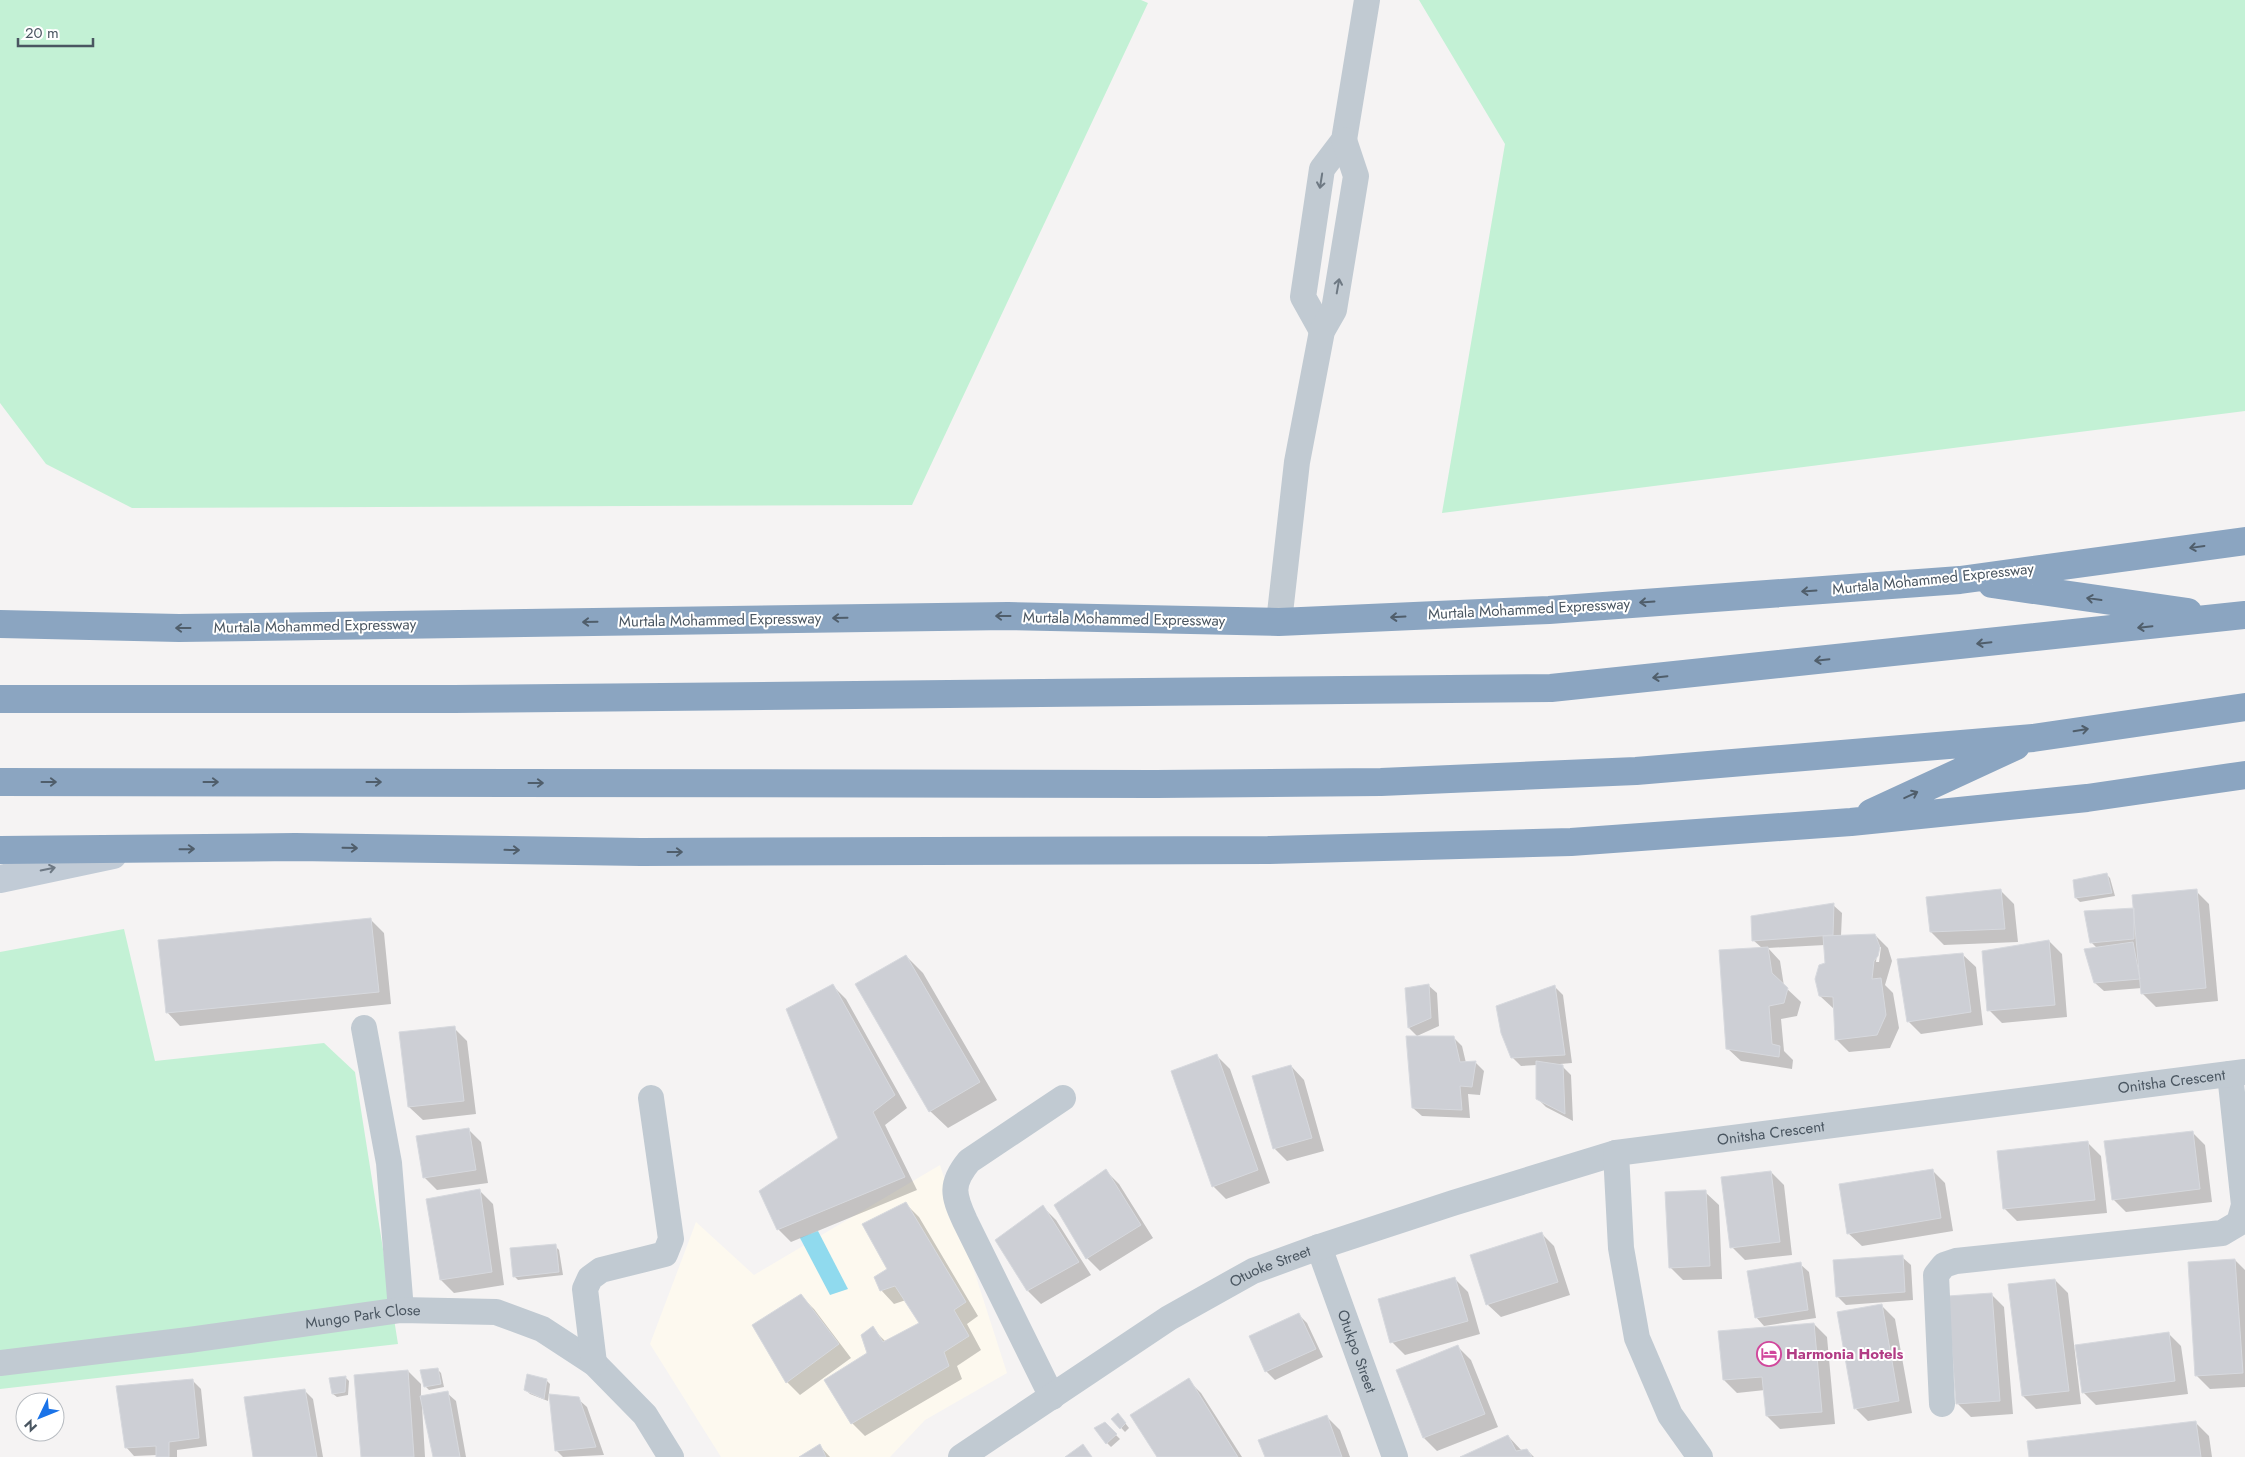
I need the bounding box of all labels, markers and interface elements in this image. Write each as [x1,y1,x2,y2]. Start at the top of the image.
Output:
scale bar [18,15,92,47]
text: 20 m [25,22,59,44]
one-way arrow [1315,173,1325,189]
one-way arrow [1333,278,1343,294]
one-way arrow [2189,543,2205,553]
street label: Murtala Mohammed Expressway [1831,557,2035,601]
one-way arrow [1802,586,1818,595]
street label: Murtala Mohammed Expressway [1427,593,1631,625]
one-way arrow [2086,594,2102,604]
one-way arrow [1639,598,1655,607]
street label: Murtala Mohammed Expressway [1023,606,1226,632]
street label: Murtala Mohammed Expressway [619,607,822,633]
one-way arrow [995,611,1011,621]
one-way arrow [1390,612,1406,621]
street label: Murtala Mohammed Expressway [214,613,417,639]
one-way arrow [832,613,848,623]
one-way arrow [582,617,598,627]
one-way arrow [2138,622,2154,631]
one-way arrow [175,623,192,633]
one-way arrow [1976,638,1992,648]
one-way arrow [1814,655,1830,665]
one-way arrow [1653,672,1669,682]
one-way arrow [2073,725,2089,735]
one-way arrow [40,777,56,787]
one-way arrow [202,777,219,787]
one-way arrow [365,777,381,787]
one-way arrow [528,778,544,788]
one-way arrow [1903,789,1918,799]
one-way arrow [341,843,357,853]
one-way arrow [178,844,195,854]
one-way arrow [504,845,520,855]
one-way arrow [666,847,682,857]
one-way arrow [39,864,55,874]
street label: Onitsha Crescent [2116,1064,2227,1099]
street label: Onitsha Crescent [1716,1115,1826,1151]
street label: Otuoke Street [1225,1240,1314,1293]
street label: Mungo Park Close [304,1299,421,1334]
street label: Otukpo Street [1332,1307,1382,1396]
hotel icon: Harmonia Hotels [1756,1341,1782,1367]
place label: Harmonia Hotels [1786,1343,1904,1365]
north arrow [15,1392,65,1442]
text: N [19,1415,42,1437]

